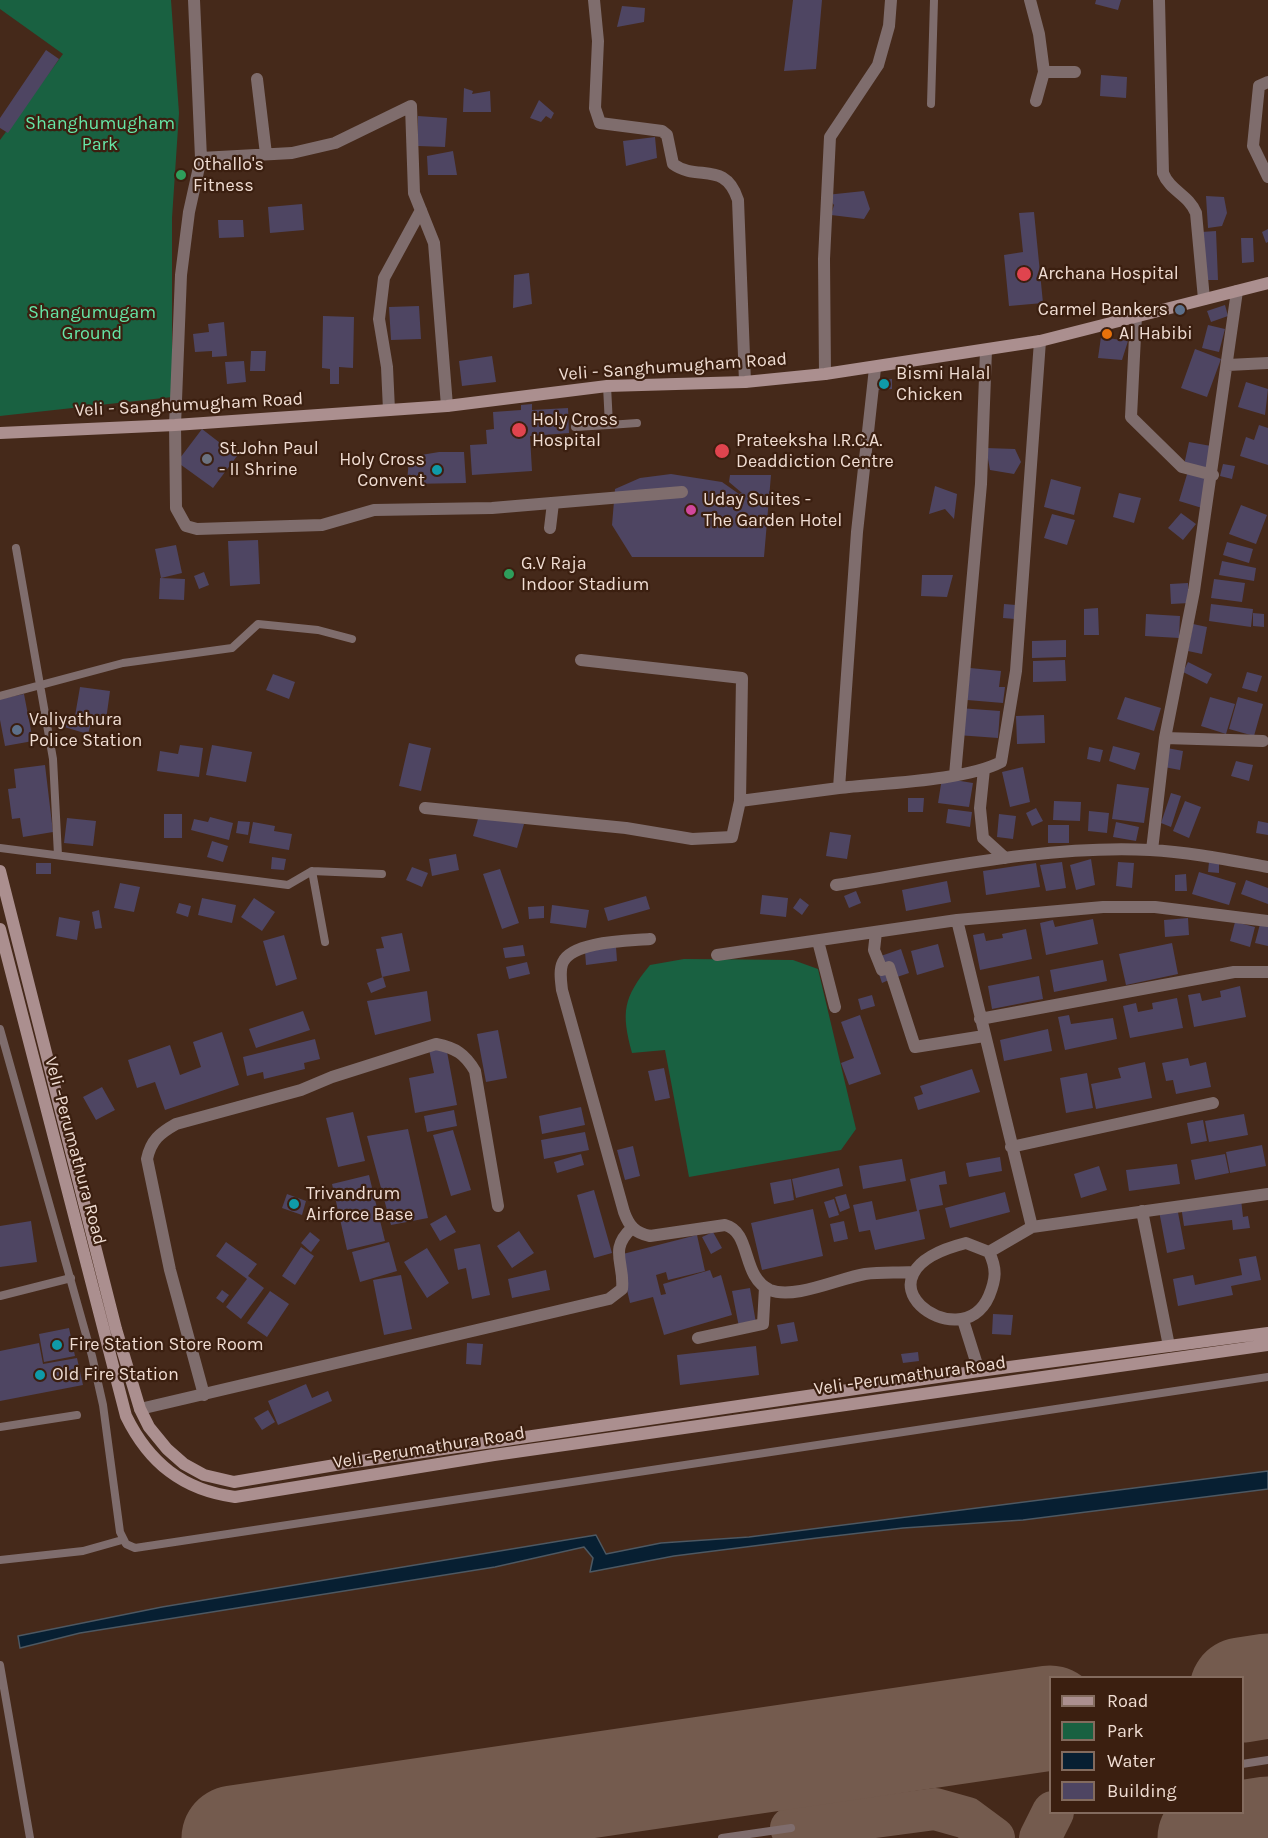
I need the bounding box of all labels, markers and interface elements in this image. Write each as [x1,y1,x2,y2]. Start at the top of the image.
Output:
park label: Shanghumugham Park [25,113,175,156]
place label: Othallo's Fitness [193,154,264,196]
marker: Othallo's Fitness [174,168,188,182]
place label: Archana Hospital [1038,263,1179,285]
marker: Archana Hospital [1015,265,1033,283]
place label: Carmel Bankers [1038,299,1168,321]
park label: Shangumugam Ground [28,302,156,344]
marker: Carmel Bankers [1173,303,1187,317]
place label: Al Habibi [1119,323,1193,345]
marker: Al Habibi [1100,327,1114,341]
street label: Veli - Sanghumugham Road [558,348,788,386]
place label: Bismi Halal Chicken [896,363,990,406]
marker: Bismi Halal Chicken [877,377,891,391]
street label: Veli - Sanghumugham Road [74,388,304,422]
place label: Holy Cross Hospital [532,409,618,452]
marker: Holy Cross Hospital [510,421,528,439]
place label: Prateeksha I.R.C.A. Deaddiction Centre [736,430,894,472]
place label: St.John Paul - II Shrine [219,438,319,480]
marker: Prateeksha I.R.C.A. Deaddiction Centre [713,442,731,460]
place label: Holy Cross Convent [339,449,425,492]
marker: St.John Paul - II Shrine [200,452,214,466]
marker: Holy Cross Convent [430,463,444,477]
place label: Uday Suites - The Garden Hotel [703,489,842,532]
marker: Uday Suites - The Garden Hotel [684,503,698,517]
place label: G.V Raja Indoor Stadium [521,553,649,596]
marker: G.V Raja Indoor Stadium [502,567,516,581]
place label: Valiyathura Police Station [29,709,142,752]
marker: Valiyathura Police Station [10,723,24,737]
street label: Veli -Perumathura Road [39,1055,111,1247]
place label: Trivandrum Airforce Base [306,1183,413,1226]
marker: Trivandrum Airforce Base [287,1197,301,1211]
place label: Fire Station Store Room [69,1334,264,1356]
marker: Fire Station Store Room [50,1338,64,1352]
street label: Veli -Perumathura Road [813,1352,1007,1400]
place label: Old Fire Station [52,1364,179,1386]
marker: Old Fire Station [33,1368,47,1382]
street label: Veli -Perumathura Road [332,1422,526,1474]
legend [1049,1676,1244,1814]
text: Road [1107,1690,1148,1712]
text: Park [1107,1720,1144,1742]
text: Water [1107,1750,1155,1772]
text: Building [1107,1780,1177,1802]

